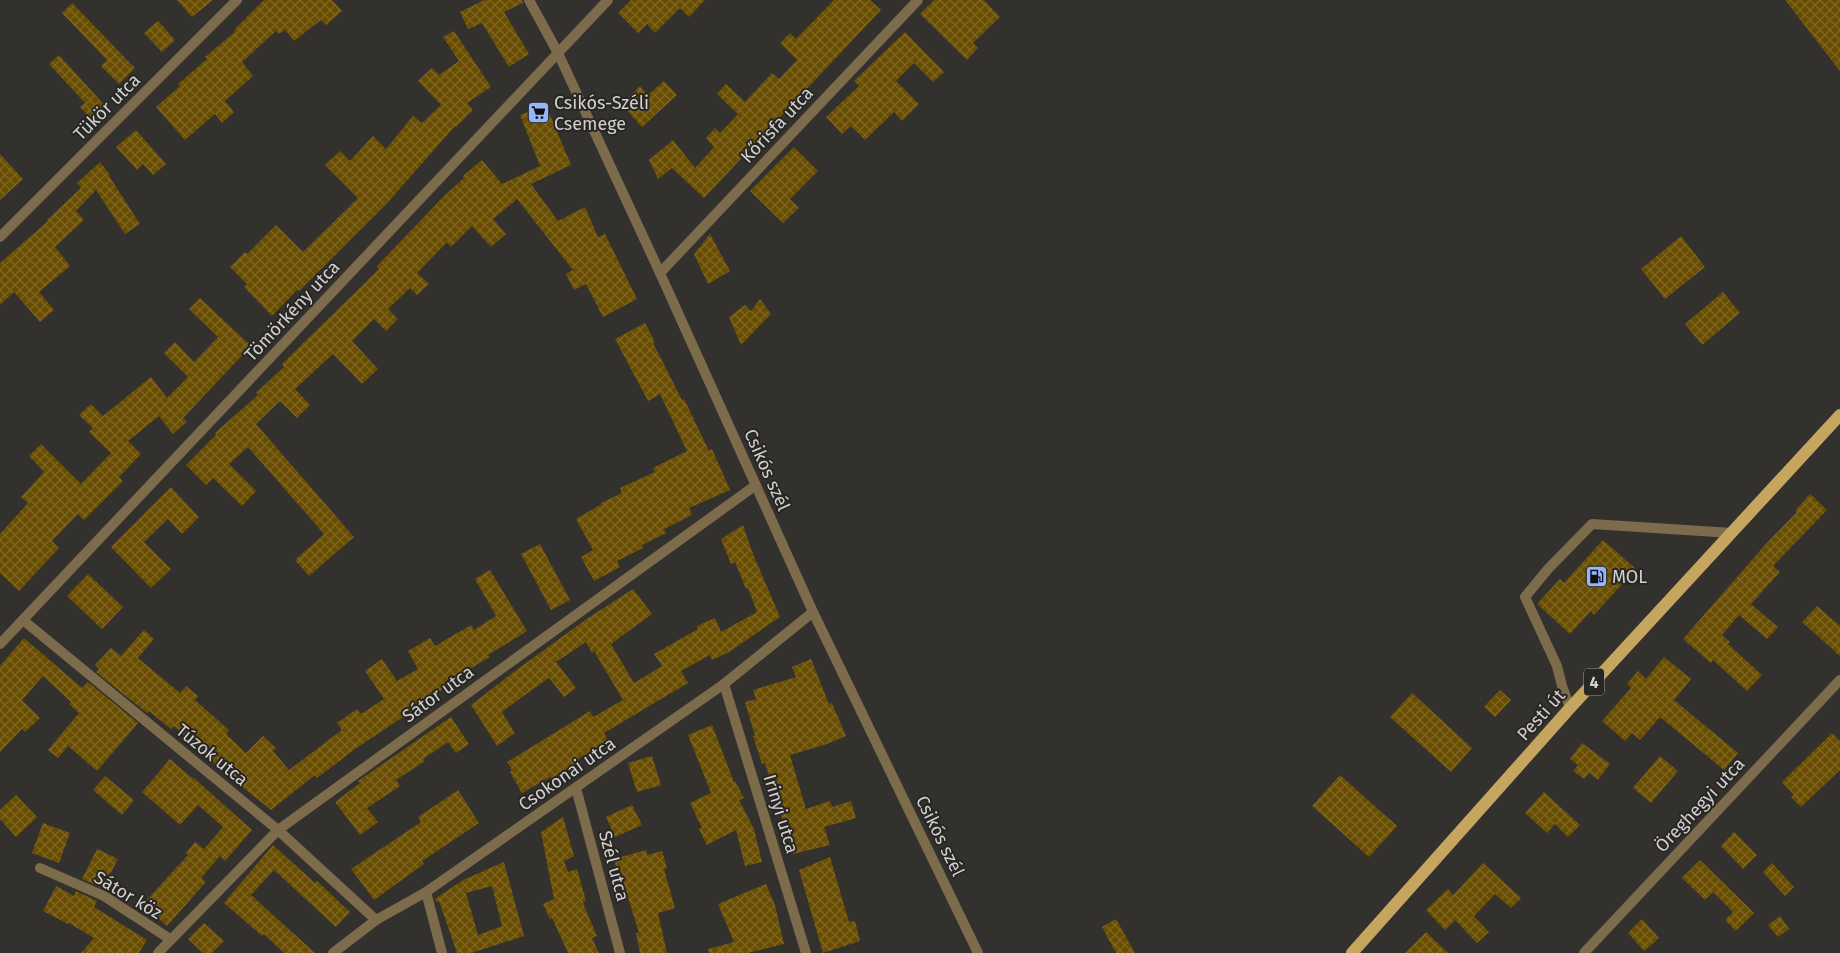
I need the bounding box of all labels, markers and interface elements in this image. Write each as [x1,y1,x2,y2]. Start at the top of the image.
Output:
street label: Tükör utca [69,69,145,145]
street label: Kőrisfa utca [736,82,818,168]
place label: Csikós-Széli Csemege [554,92,649,135]
supermarket icon: Csikós-Széli Csemege [526,101,550,125]
street label: Tömörkény utca [240,256,344,366]
street label: Csikós szél [739,426,795,514]
fuel station icon: MOL [1584,565,1608,589]
place label: MOL [1612,566,1647,588]
street label: Sátor utca [398,661,478,727]
road number: 4 [1584,669,1604,696]
street label: Pesti út [1512,684,1570,745]
street label: Túzok utca [172,719,252,791]
street label: Csokonai utca [514,732,620,816]
street label: Öreghegyi utca [1651,753,1749,857]
street label: Irinyi utca [759,772,803,856]
street label: Csikós szél [911,792,969,880]
street label: Szél utca [594,828,634,904]
street label: Sátor köz [90,866,166,924]

